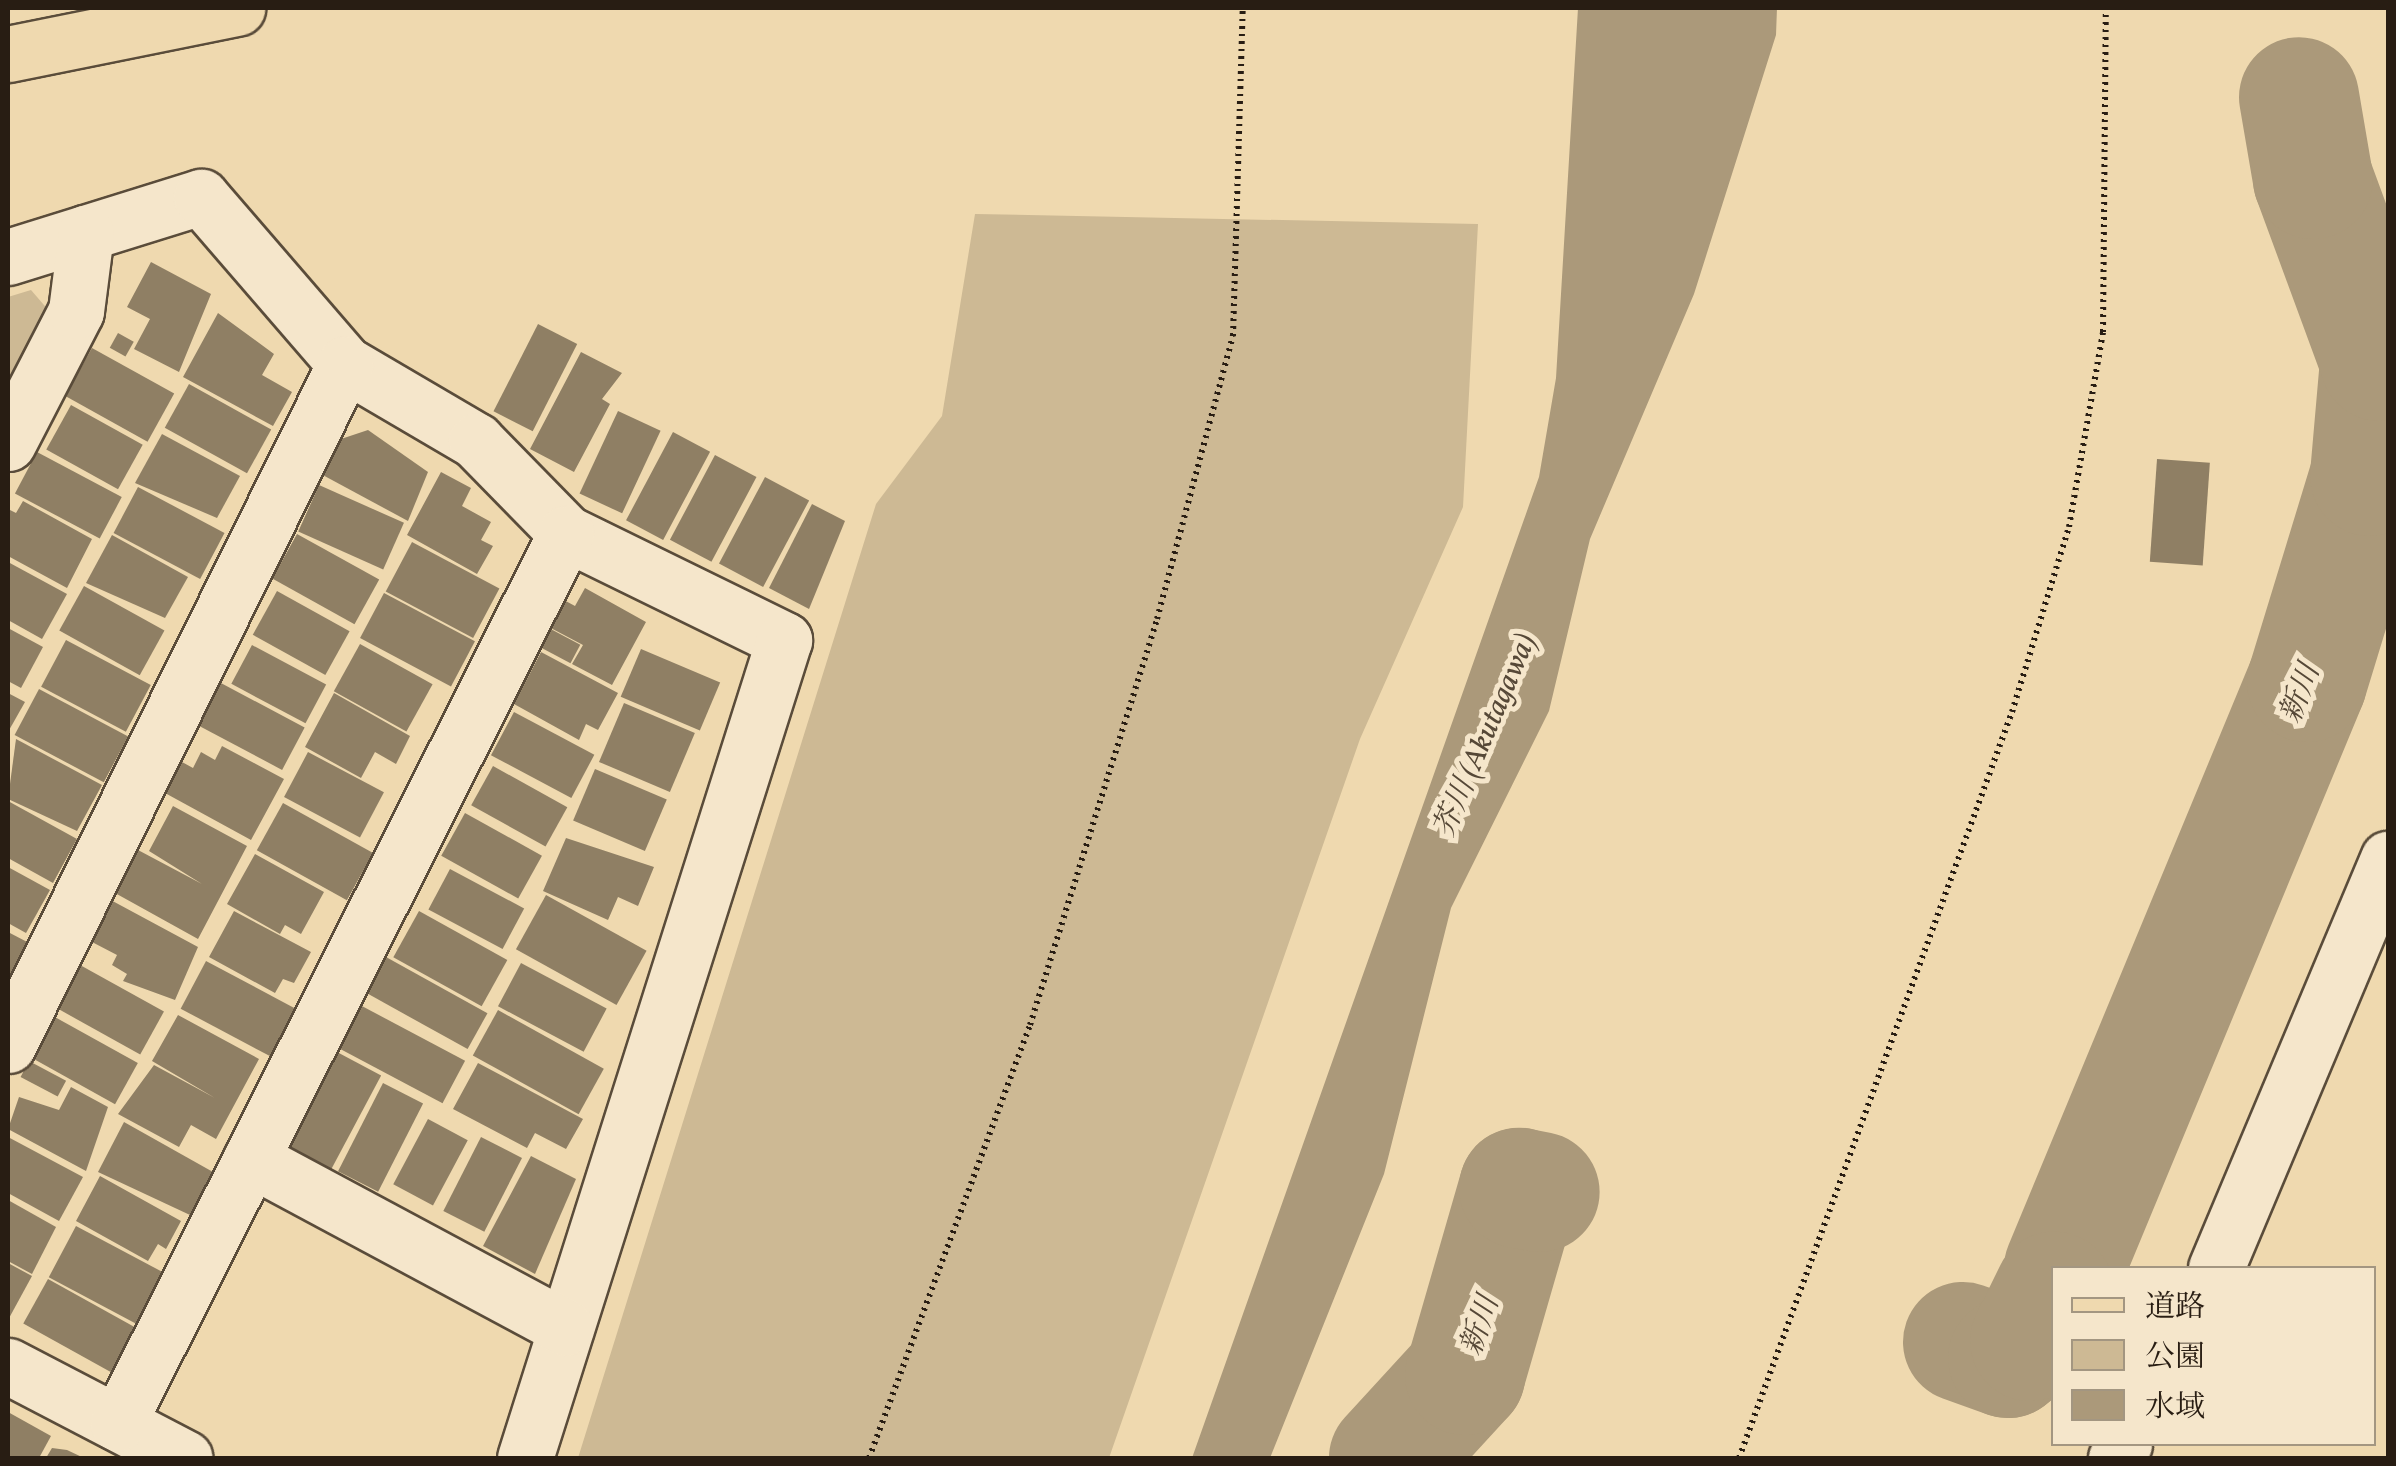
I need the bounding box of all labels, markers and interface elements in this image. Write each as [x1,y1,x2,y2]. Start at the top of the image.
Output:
water label: 芥川 (Akutagawa) [1427,628,1545,844]
water label: 新川 [2273,660,2329,728]
legend [2051,1266,2376,1446]
text: 道路 [2145,1287,2205,1329]
water label: 新川 [1454,1292,1508,1360]
text: 公園 [2145,1337,2205,1379]
text: 水域 [2145,1387,2205,1429]

